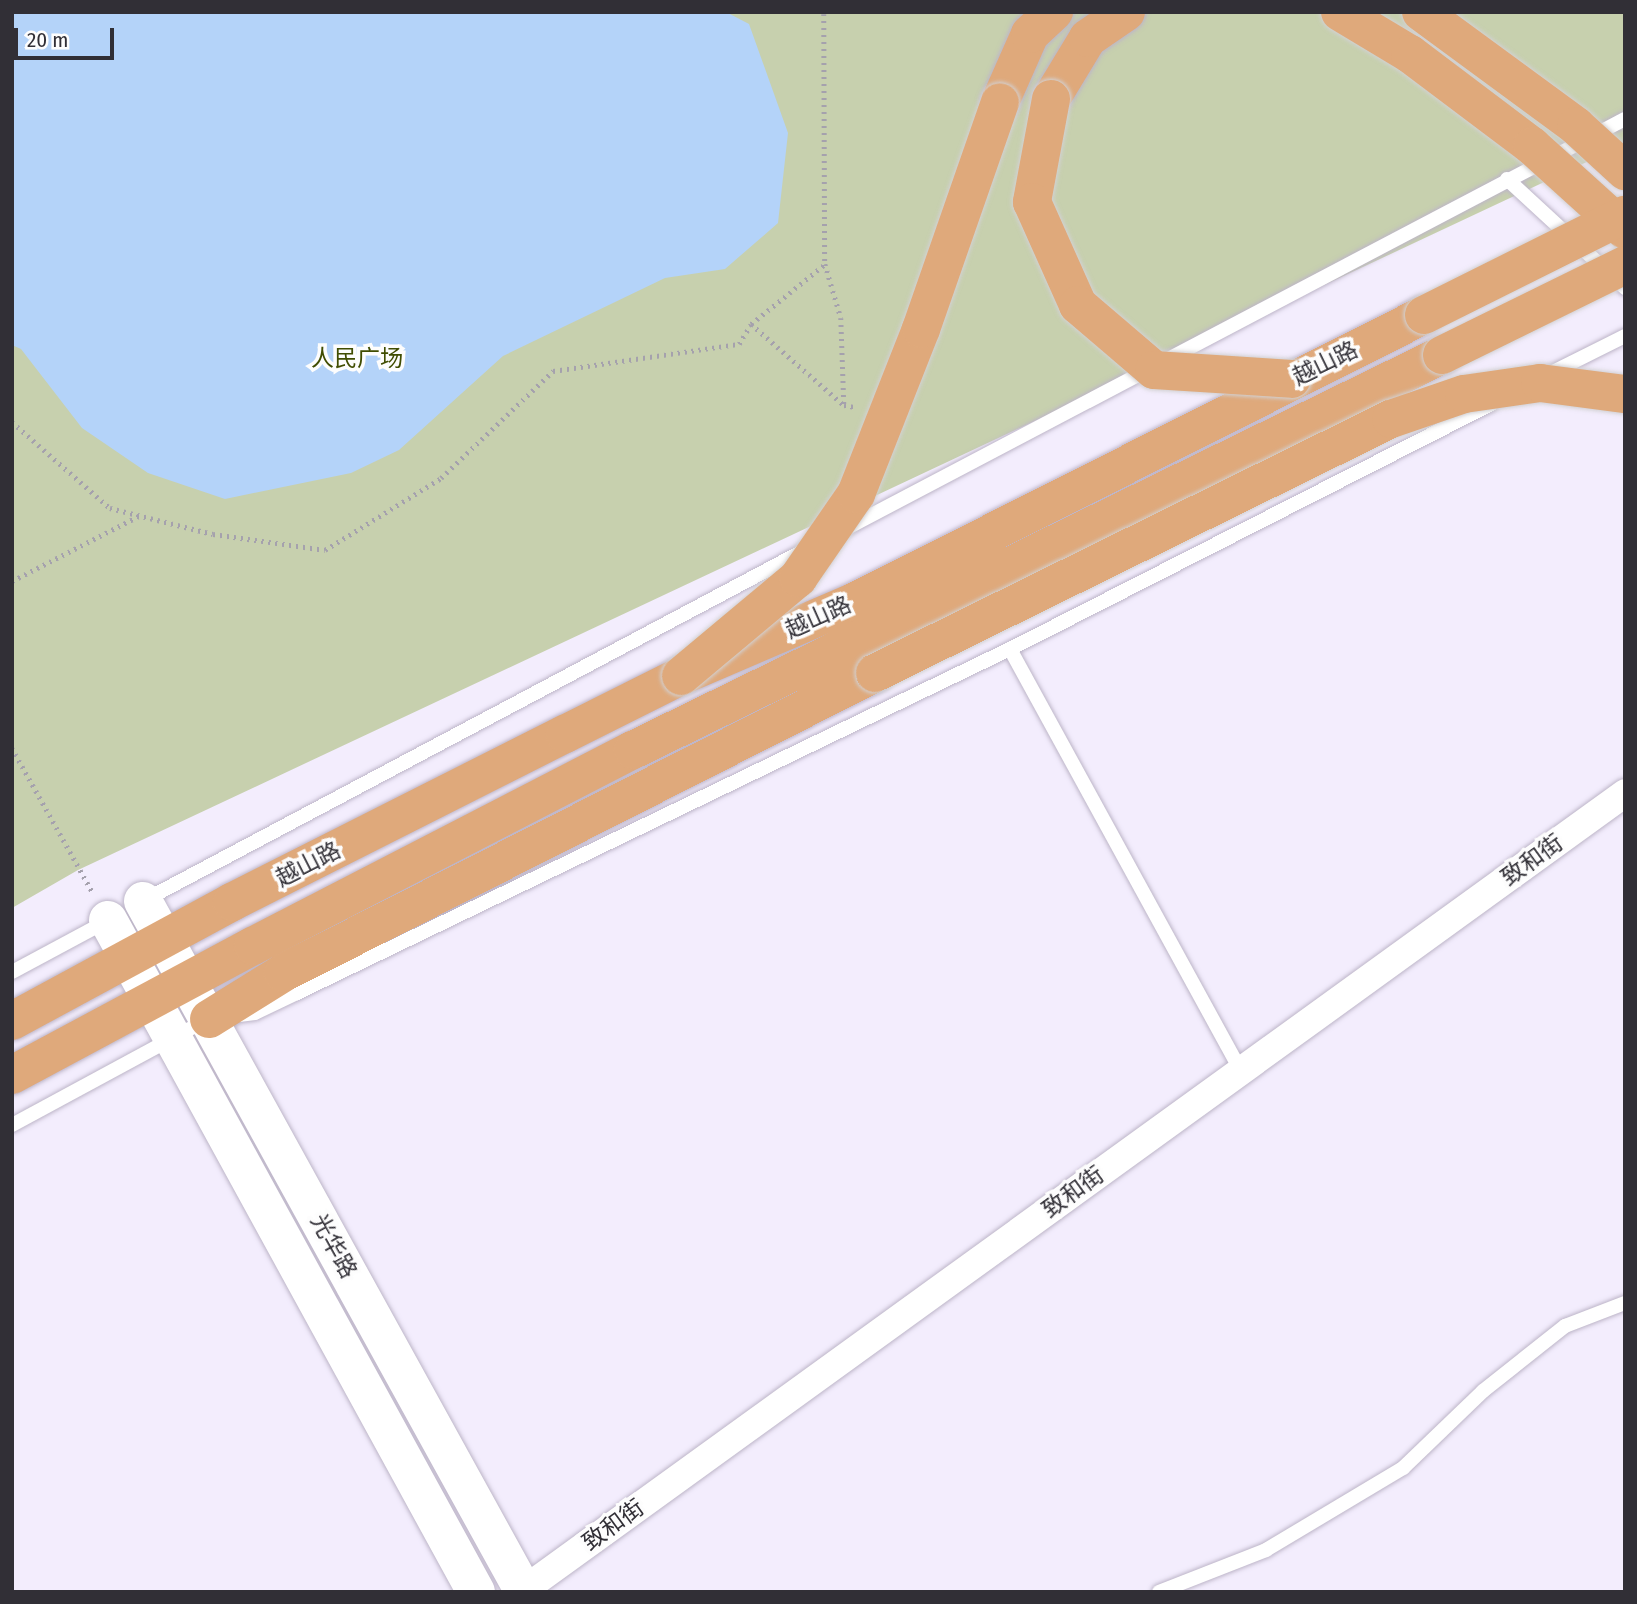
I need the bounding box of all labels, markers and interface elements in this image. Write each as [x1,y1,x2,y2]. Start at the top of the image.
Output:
scale bar [18,14,117,58]
text: 20 m [27,27,68,53]
street label: 越山路 [1288,335,1362,391]
park label: 人民广场 [311,344,403,372]
street label: 越山路 [781,590,855,644]
street label: 致和街 [1496,829,1568,891]
street label: 越山路 [271,836,345,892]
street label: 致和街 [1037,1161,1109,1223]
street label: 光华路 [305,1209,363,1283]
street label: 致和街 [577,1494,649,1556]

